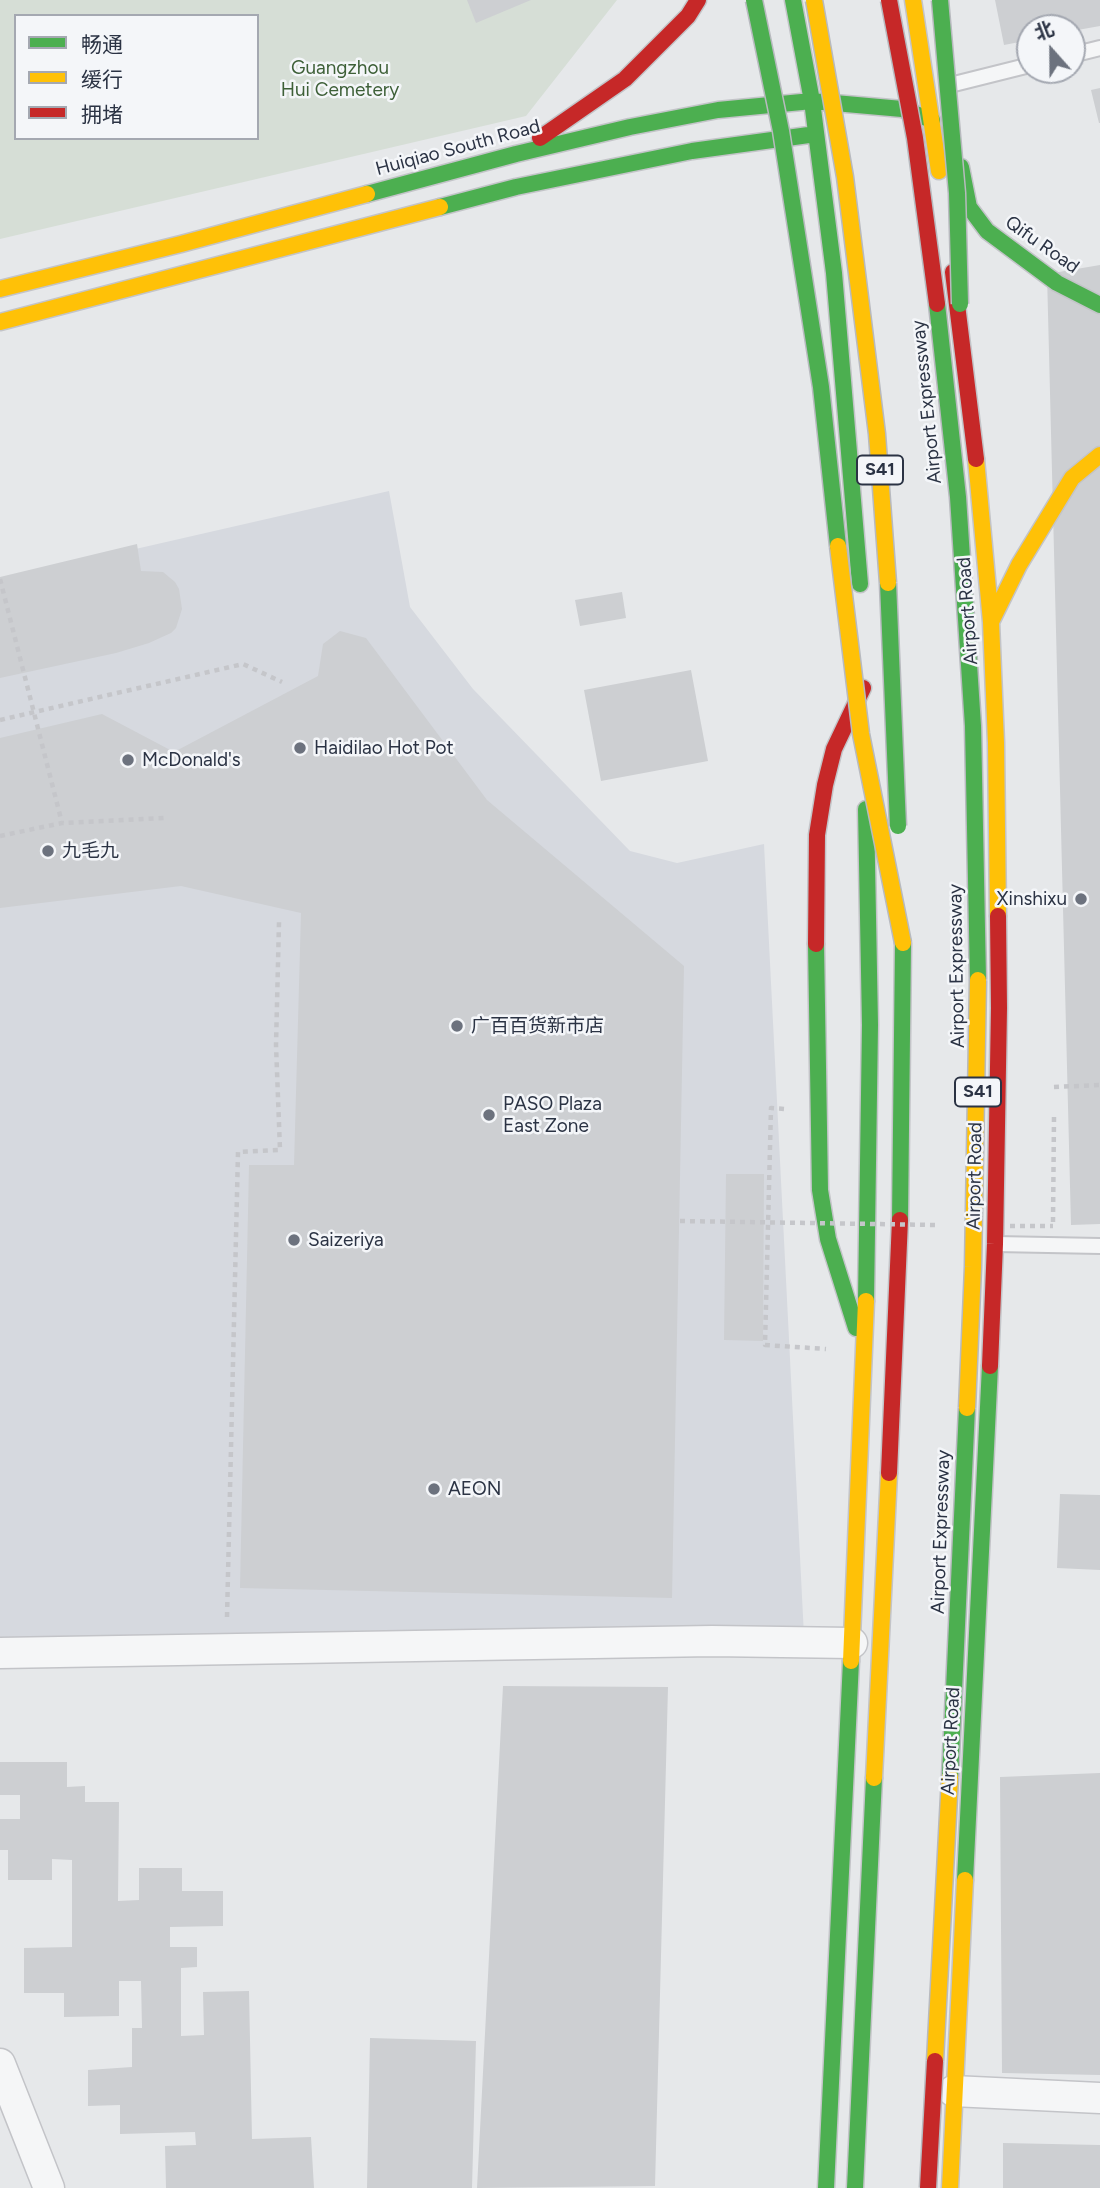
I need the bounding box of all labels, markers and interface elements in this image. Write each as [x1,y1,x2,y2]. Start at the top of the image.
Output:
legend [14,14,259,140]
north arrow [1016,14,1086,84]
text: 北 [1031,17,1057,45]
text: 畅通 [81,32,123,57]
park label: Guangzhou Hui Cemetery [281,57,399,101]
text: 缓行 [81,67,123,92]
text: 拥堵 [81,102,123,127]
street label: Huiqiao South Road [373,115,543,181]
street label: Qifu Road [1001,211,1083,279]
street label: Airport Expressway [907,319,947,485]
road number: S41 [857,456,903,484]
street label: Airport Road [953,556,983,666]
place label: Haidilao Hot Pot [314,737,454,759]
marker: Haidilao Hot Pot [292,740,308,756]
place label: McDonald's [142,749,241,771]
marker: McDonald's [120,752,136,768]
place label: 九毛九 [62,840,119,862]
marker: 九毛九 [40,843,56,859]
street label: Airport Expressway [944,884,970,1048]
place label: Xinshixu [997,888,1067,910]
marker: Xinshixu [1073,891,1089,907]
place label: 广百百货新市店 [471,1015,604,1037]
marker: 广百百货新市店 [449,1018,465,1034]
road number: S41 [955,1078,1001,1106]
place label: PASO Plaza East Zone [503,1093,602,1137]
marker: PASO Plaza East Zone [481,1107,497,1123]
street label: Airport Road [963,1122,987,1230]
place label: Saizeriya [308,1229,384,1251]
marker: Saizeriya [286,1232,302,1248]
street label: Airport Expressway [927,1449,955,1615]
place label: AEON [448,1478,502,1500]
marker: AEON [426,1481,442,1497]
street label: Airport Road [937,1686,965,1796]

